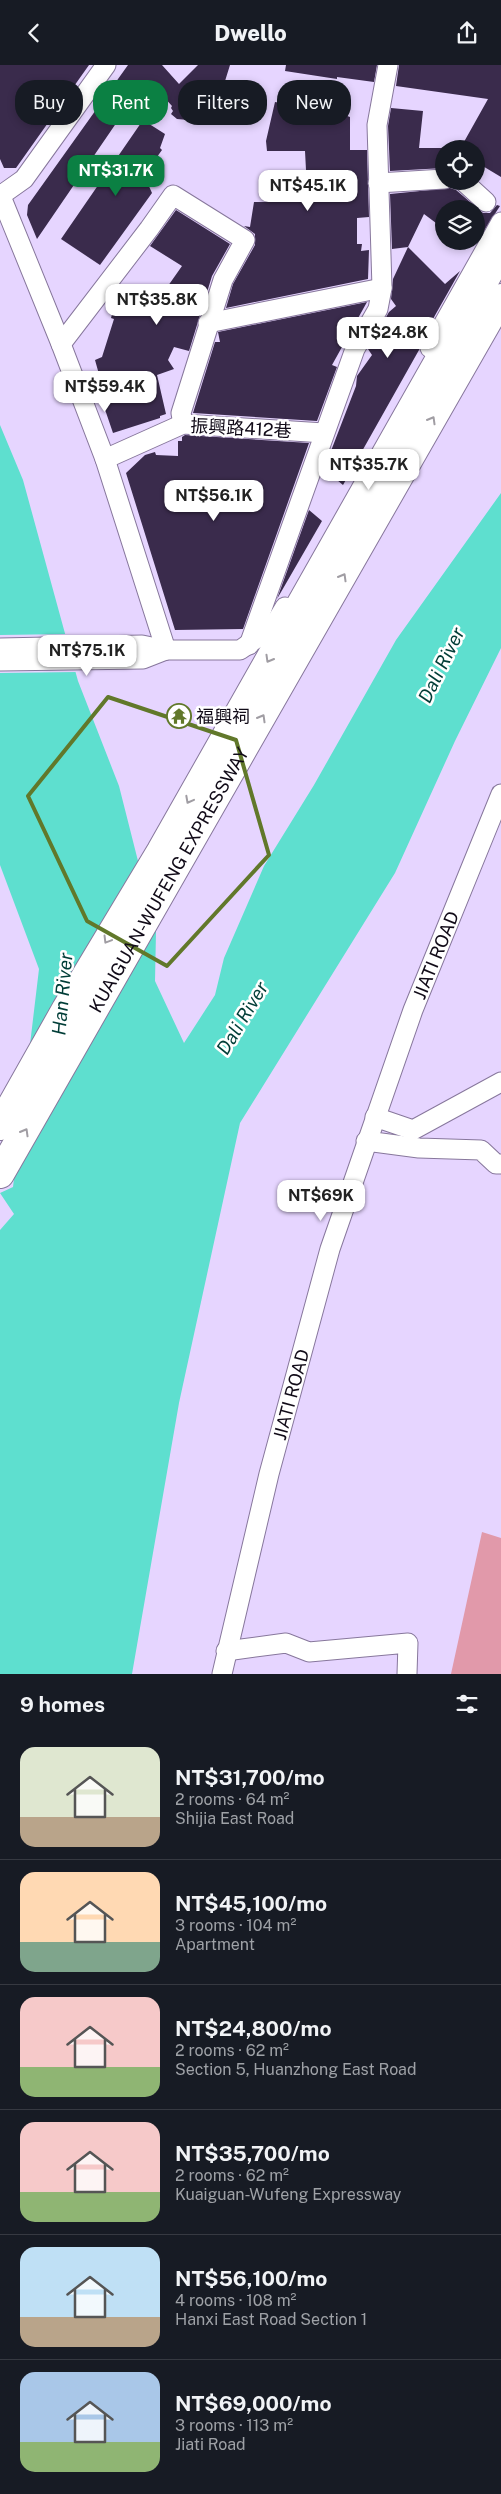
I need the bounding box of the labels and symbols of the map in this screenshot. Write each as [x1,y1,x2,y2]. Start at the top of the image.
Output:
pin: NT$31.7K [64,155,168,197]
pin: NT$45.1K [256,169,360,212]
pin: NT$35.8K [105,283,209,326]
pin: NT$24.8K [336,317,440,359]
pin: NT$59.4K [53,371,157,413]
street label: 振興路412巷 [190,415,292,441]
one-way arrow [425,417,435,426]
pin: NT$35.7K [317,449,421,491]
pin: NT$56.1K [162,479,266,522]
one-way arrow [336,573,346,582]
water label: Dali River [413,623,469,706]
pin: NT$75.1K [35,635,139,677]
one-way arrow [266,653,276,662]
temple icon: 福興祠 [166,703,192,729]
place label: 福興祠 [196,706,250,727]
one-way arrow [256,715,266,724]
street label: KUAIGUAN-WUFENG EXPRESSWAY [84,743,252,1016]
one-way arrow [185,794,195,803]
street label: JIATI ROAD [408,908,463,1002]
one-way arrow [104,935,114,944]
water label: Han River [47,951,77,1036]
water label: Dali River [212,977,273,1058]
one-way arrow [18,1129,28,1138]
pin: NT$69K [280,1179,362,1222]
street label: JIATI ROAD [268,1347,313,1442]

